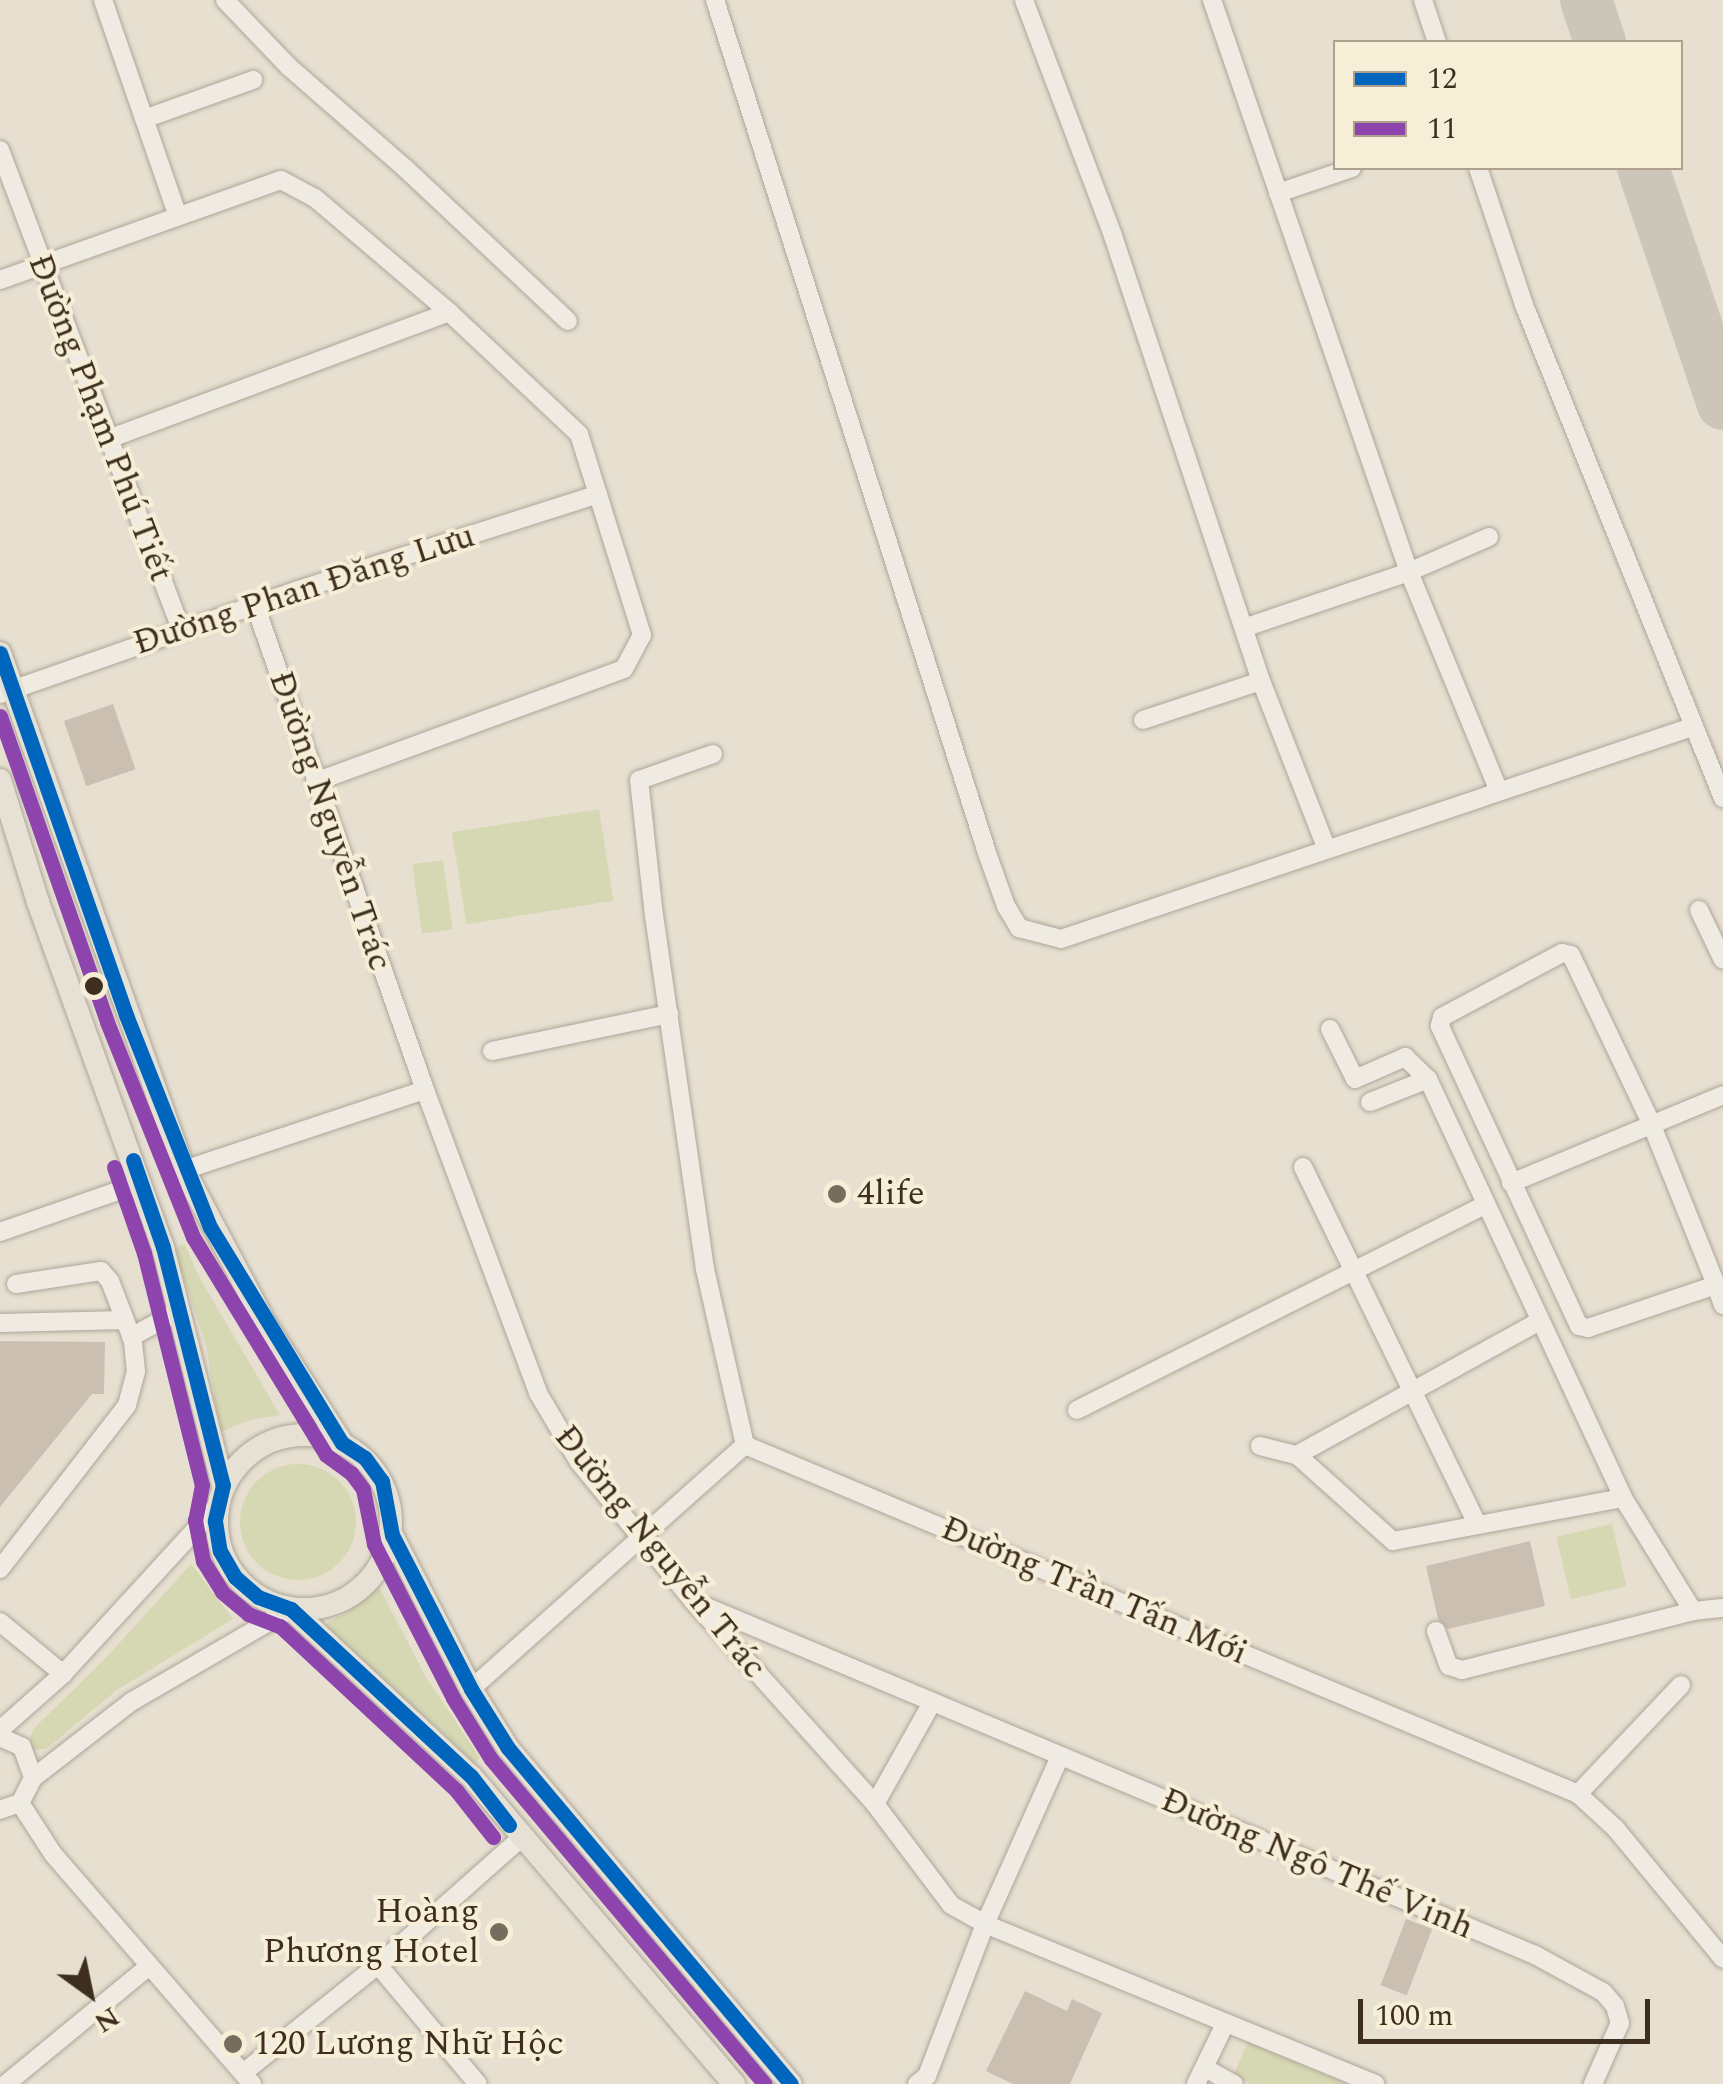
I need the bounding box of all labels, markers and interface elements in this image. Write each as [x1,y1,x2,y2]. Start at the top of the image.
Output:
legend [1333,40,1683,170]
text: 12 [1427,56,1457,102]
text: 11 [1427,106,1457,152]
street label: Đường Phạm Phú Tiết [18,248,182,588]
street label: Đường Phan Đăng Lưu [128,515,480,665]
street label: Đường Nguyễn Trác [259,666,401,976]
unlabelled marker [84,976,104,996]
place label: 4life [857,1173,925,1215]
marker: 4life [826,1183,848,1205]
street label: Đường Nguyễn Trác [545,1417,775,1687]
street label: Đường Trần Tấn Mới [935,1507,1253,1675]
street label: Đường Ngô Thế Vinh [1154,1779,1480,1949]
place label: Hoàng Phương Hotel [263,1891,479,1973]
marker: Hoàng Phương Hotel [488,1921,510,1943]
north arrow [40,1944,140,2044]
scale bar [1363,1979,1656,2041]
text: 100 m [1375,1993,1453,2039]
text: N [85,1995,128,2044]
place label: 120 Lương Nhữ Hộc [253,2023,564,2065]
marker: 120 Lương Nhữ Hộc [222,2033,244,2055]

